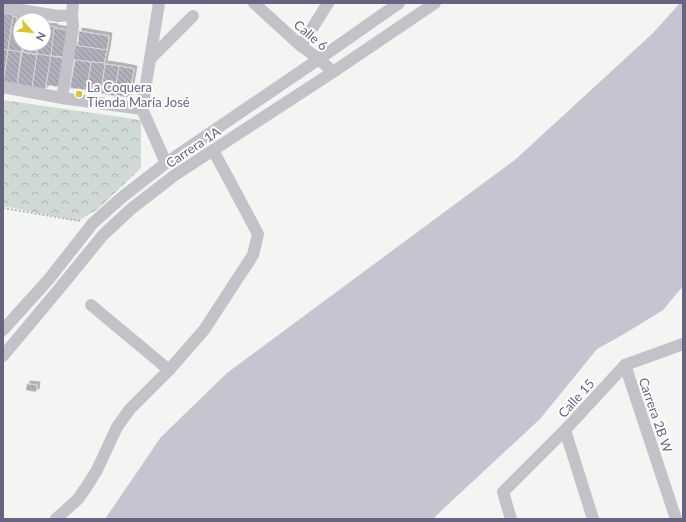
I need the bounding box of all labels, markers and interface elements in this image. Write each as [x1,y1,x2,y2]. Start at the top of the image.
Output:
north arrow [12,12,52,52]
street label: Calle 6 [291,16,331,54]
text: N [34,30,49,43]
place label: La Coquera Tienda María José [87,79,190,110]
marker: La Coquera Tienda María José [74,89,84,99]
street label: Carrera 1A [163,123,223,171]
street label: Calle 15 [554,375,598,421]
street label: Carrera 2B W [636,375,676,455]

